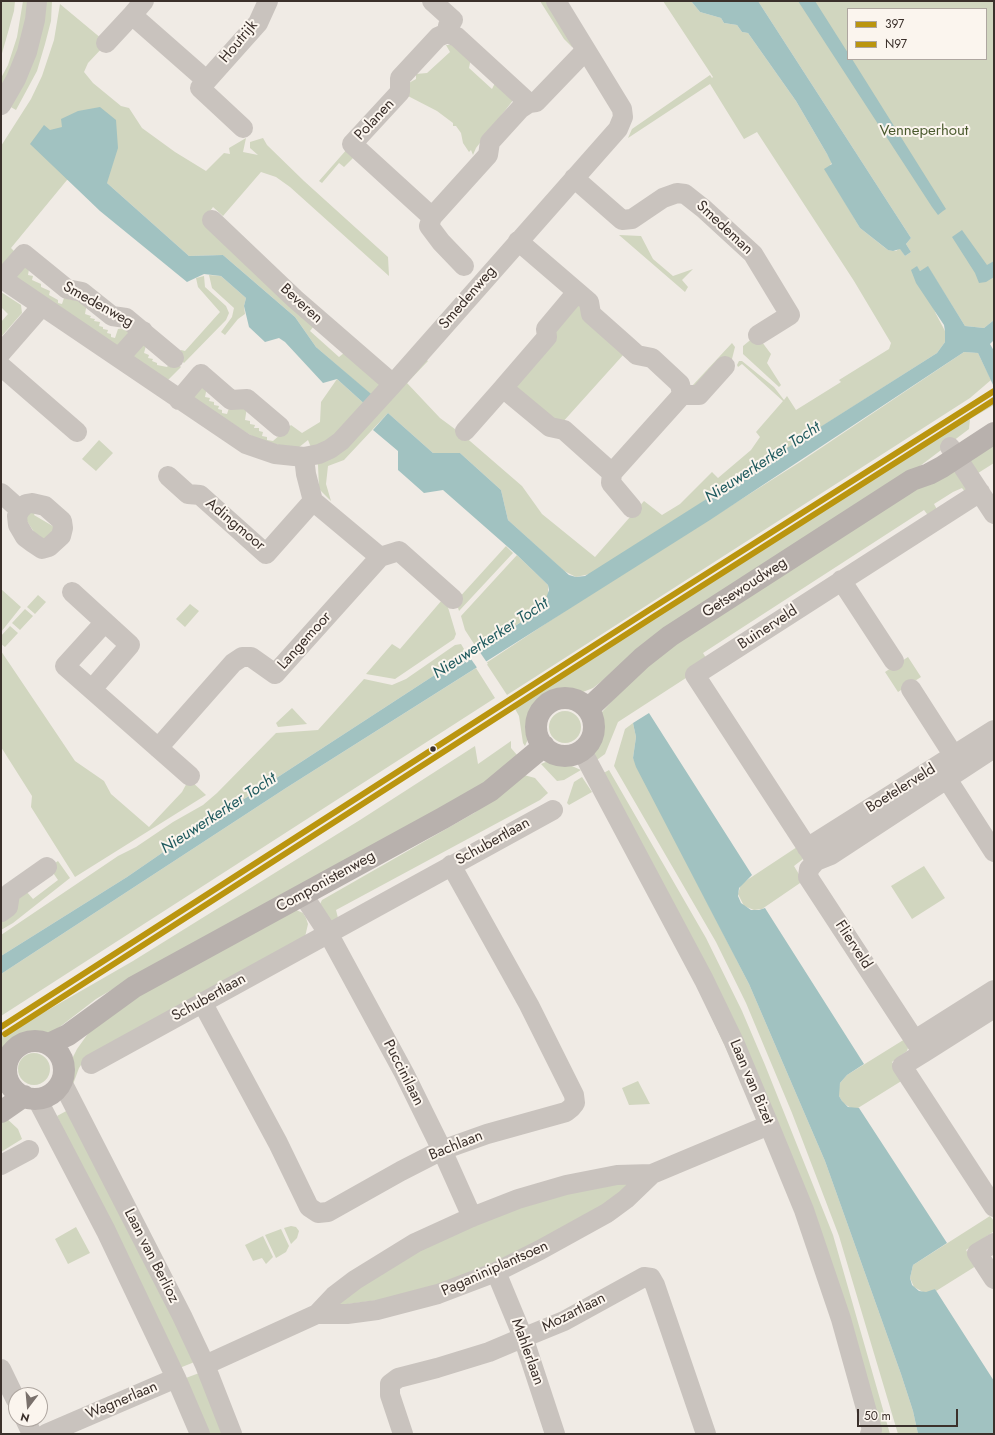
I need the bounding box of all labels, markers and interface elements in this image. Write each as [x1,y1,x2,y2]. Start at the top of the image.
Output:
legend [847,8,987,60]
text: 397 [885,15,904,33]
street label: Houtrijk [216,17,262,67]
text: N97 [885,35,907,53]
street label: Polanen [351,96,399,144]
park label: Venneperhout [880,122,968,140]
street label: Smedeman [692,197,756,259]
street label: Smedenweg [436,263,500,333]
street label: Smedenweg [60,278,136,332]
street label: Beveren [276,280,326,328]
water label: Nieuwerkerker Tocht [702,418,824,508]
street label: Adingmoor [202,495,268,555]
street label: Getsewoudweg [699,554,791,622]
water label: Nieuwerkerker Tocht [430,594,552,684]
street label: Buinerveld [735,602,801,654]
street label: Langemoor [274,608,336,674]
unlabelled marker [428,744,438,754]
street label: Boetelerveld [863,761,939,817]
water label: Nieuwerkerker Tocht [158,769,280,859]
street label: Schubertlaan [453,814,533,870]
street label: Componistenweg [273,847,379,917]
street label: Flierveld [831,917,875,973]
street label: Schubertlaan [169,970,249,1026]
street label: Puccinilaan [379,1037,427,1109]
street label: Laan van Bizet [725,1037,777,1127]
street label: Bachlaan [426,1127,486,1165]
street label: Laan van Berlioz [120,1206,182,1306]
street label: Paganiniplantsoen [439,1237,551,1301]
street label: Mozartlaan [539,1289,609,1337]
street label: Mahlerlaan [507,1316,547,1388]
street label: Wagnerlaan [84,1378,160,1424]
north arrow [8,1387,48,1427]
scale bar [859,1401,960,1427]
text: 50 m [864,1407,891,1425]
text: N [19,1409,31,1426]

